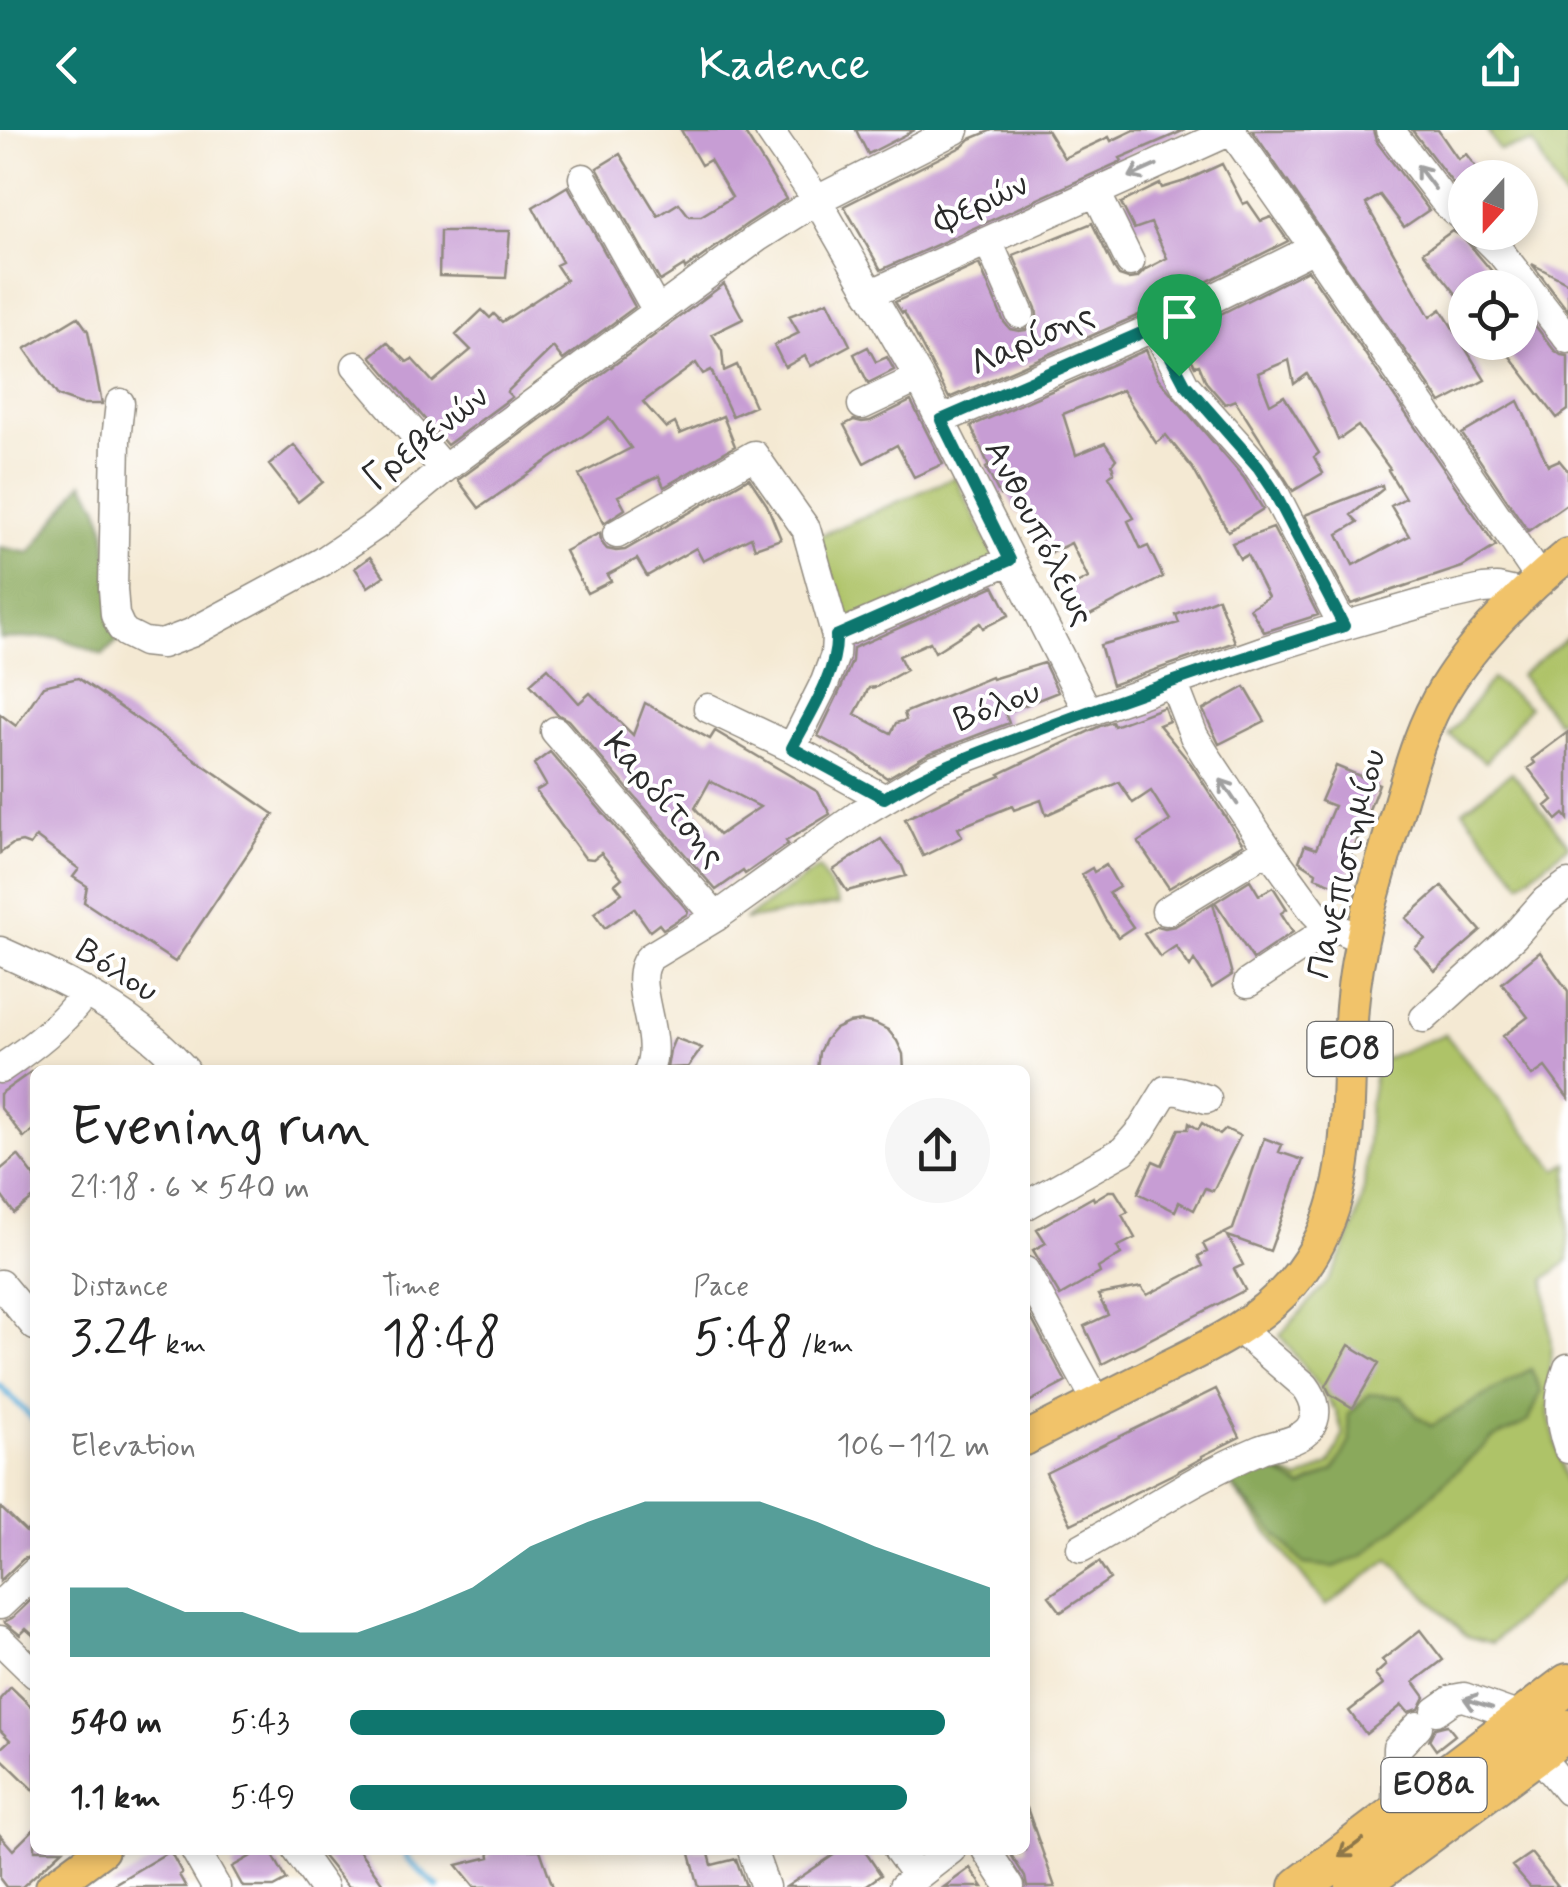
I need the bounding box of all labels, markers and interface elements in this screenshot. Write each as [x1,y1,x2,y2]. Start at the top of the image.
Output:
text: Kadence [698,36,870,95]
icon: back [40,38,95,93]
icon: share [1473,38,1528,93]
north arrow [1448,160,1538,250]
map controls [1448,160,1538,360]
street label: Φερών [926,162,1035,244]
one-way arrow [1128,163,1158,181]
one-way arrow [1415,164,1436,191]
button: locate [1448,270,1538,360]
pin [1137,274,1222,377]
icon: arrive [1152,289,1207,344]
street label: Λαρίσης [963,292,1101,388]
street label: Γρεβενών [354,375,498,501]
street label: Ανθουπόλεως [973,432,1105,634]
street label: Βόλου [947,669,1047,743]
street label: Καρδίτσης [592,722,736,878]
street label: Πανεπιστημίου [1296,745,1398,983]
one-way arrow [1219,779,1240,807]
street label: Βόλου [67,928,167,1014]
road number: ΕΟ8 [1308,1022,1392,1076]
text: Evening run [70,1093,370,1165]
button: share [885,1098,990,1203]
text: 21:18 · 6 × 540 m [70,1167,310,1209]
text: Distance [70,1269,168,1306]
text: Time [382,1269,440,1306]
text: Pace [693,1269,749,1306]
text: 3.24 [70,1306,158,1372]
text: 18:48 [382,1306,501,1372]
text: 5:48 [693,1306,793,1372]
text: km [158,1327,206,1364]
text: /km [793,1327,854,1364]
text: Elevation [70,1425,196,1467]
text: 106–112 m [836,1425,990,1467]
one-way arrow [1463,1692,1495,1710]
text: 540 m [70,1702,162,1744]
text: 5:43 [230,1702,290,1744]
road number: ΕΟ8α [1382,1758,1486,1812]
text: 1.1 km [70,1777,161,1819]
text: 5:49 [230,1777,295,1819]
one-way arrow [1338,1838,1365,1859]

